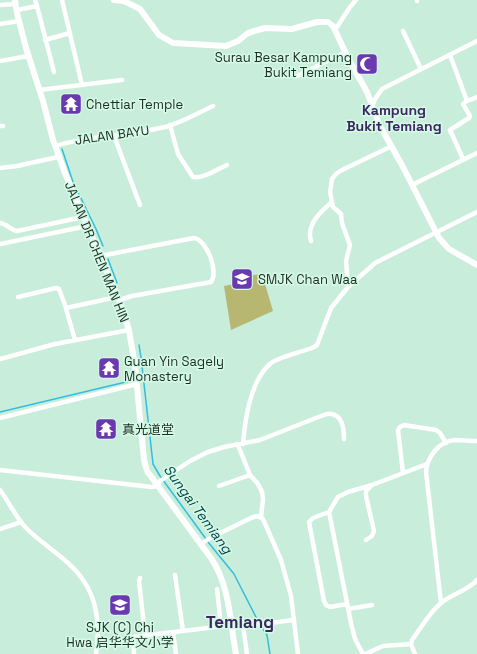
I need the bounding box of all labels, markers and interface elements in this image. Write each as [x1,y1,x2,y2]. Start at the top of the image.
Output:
place label: Surau Besar Kampung Bukit Temiang [215,49,352,81]
mosque icon: Surau Besar Kampung Bukit Temiang [354,51,380,77]
temple icon: Chettiar Temple [58,91,84,117]
place label: Chettiar Temple [86,96,183,113]
district label: Kampung Bukit Temiang [346,101,442,135]
street label: JALAN BAYU [74,121,150,149]
street label: JALAN DR CHEN MAN HIN [61,179,133,325]
school or university icon: SMJK Chan Waa [229,266,255,292]
place label: SMJK Chan Waa [258,271,358,288]
place label: Guan Yin Sagely Monastery [124,353,224,385]
temple icon: Guan Yin Sagely Monastery [96,355,122,381]
temple icon: 真光道堂 [93,416,119,442]
place label: 真光道堂 [122,421,174,438]
water label: Sungai Temiang [160,461,237,558]
school or university icon: SJK (C) Chi Hwa 启华华文小学 [107,592,133,618]
district label: Temiang [206,611,274,633]
place label: SJK (C) Chi Hwa 启华华文小学 [66,619,174,651]

